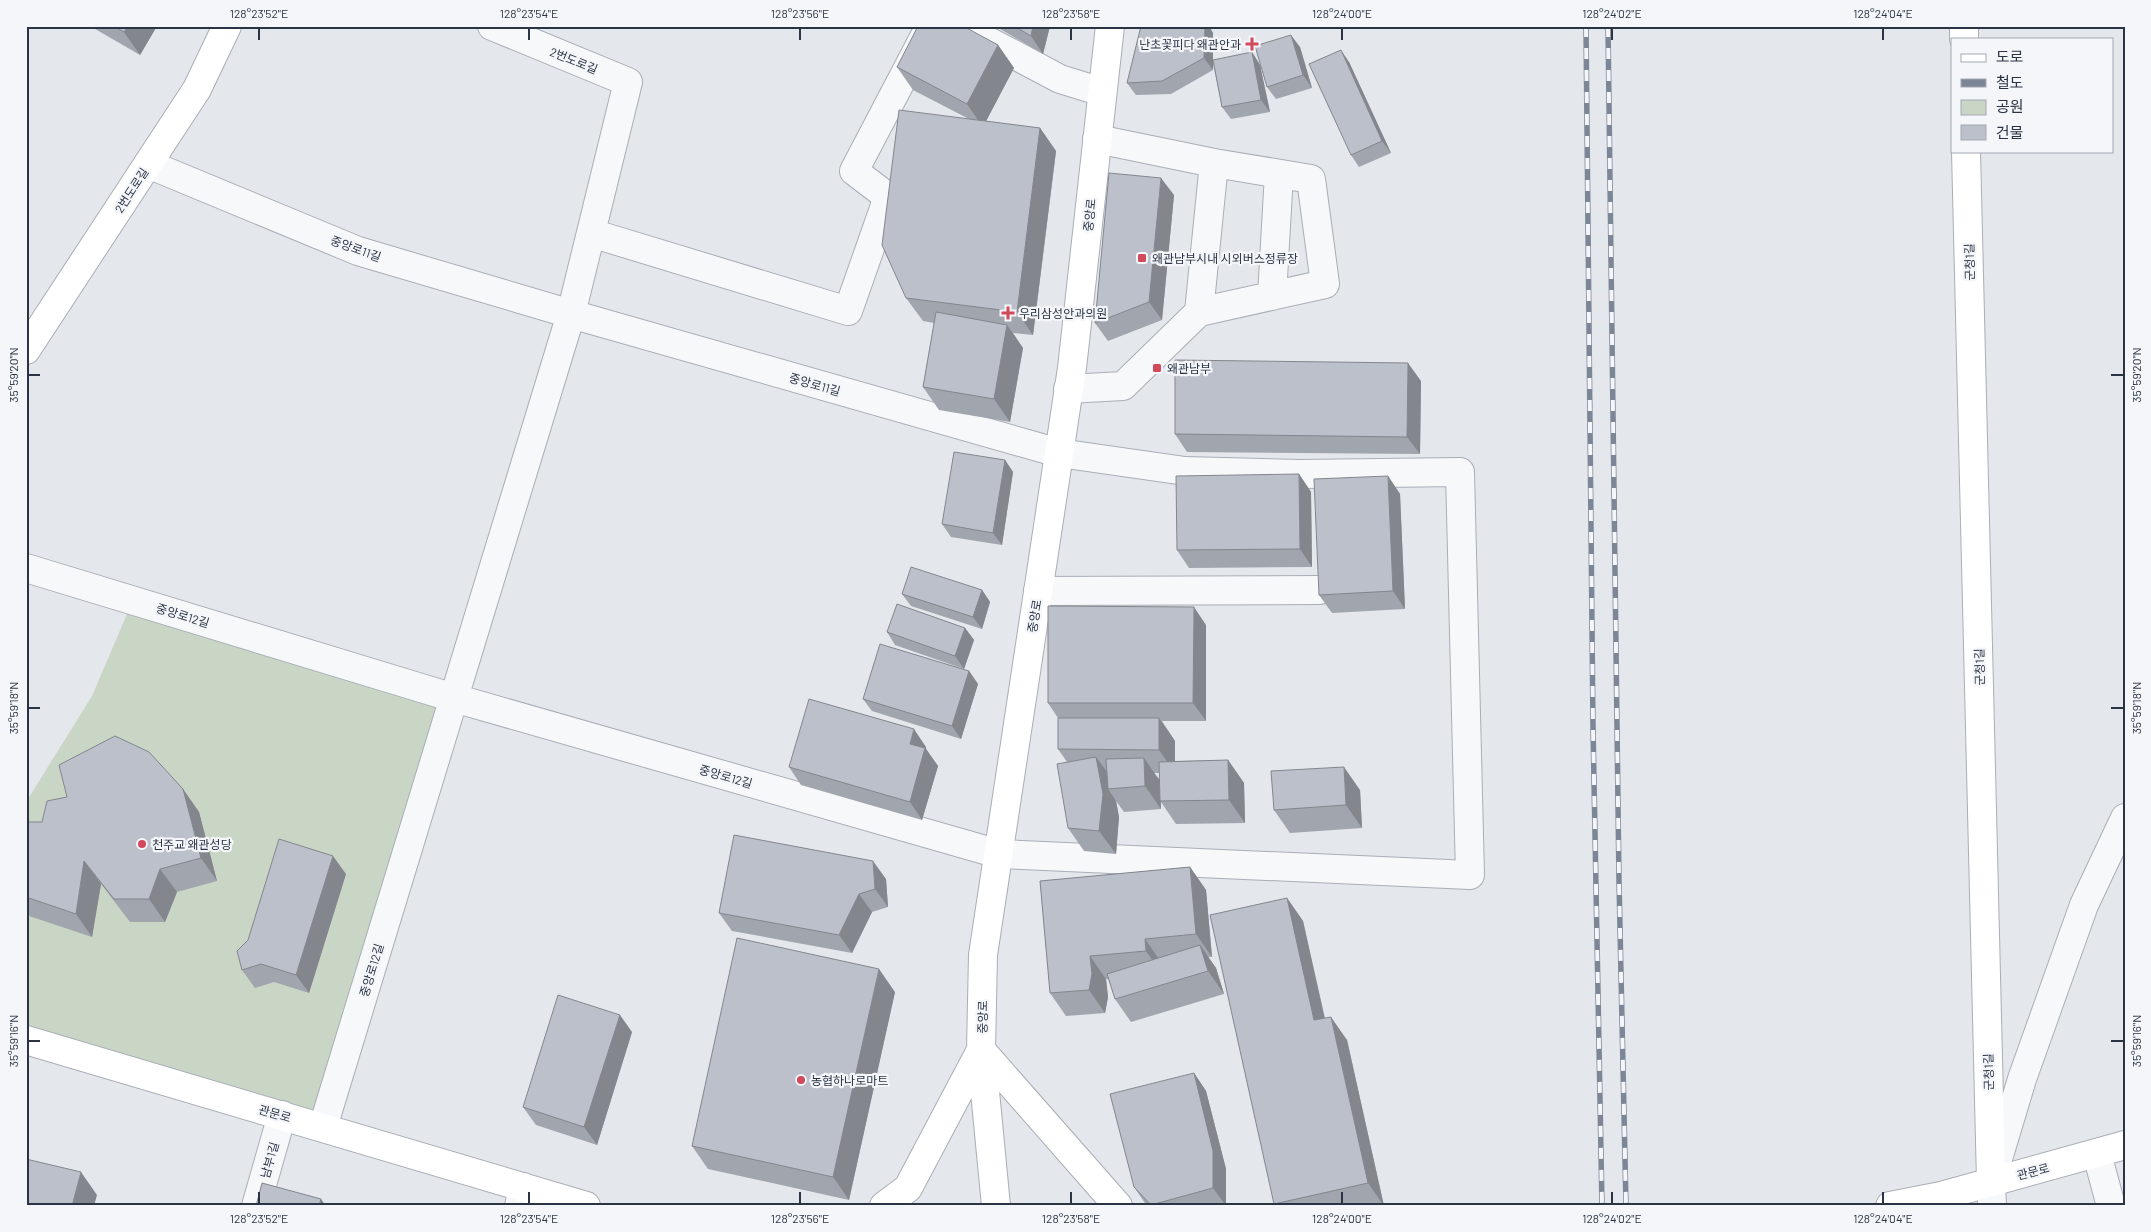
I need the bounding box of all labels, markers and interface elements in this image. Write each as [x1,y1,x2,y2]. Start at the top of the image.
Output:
text: 128°23'52"E [230,6,288,20]
text: 128°23'54"E [500,6,558,20]
text: 128°23'56"E [771,6,829,20]
text: 128°23'58"E [1042,6,1100,20]
text: 128°24'00"E [1312,6,1372,20]
text: 128°24'02"E [1582,6,1642,20]
text: 128°24'04"E [1853,6,1913,20]
place label: 난초꽃피다 왜관안과 [1139,37,1241,51]
marker: 난초꽃피다 왜관안과 [1245,37,1259,51]
legend [1951,38,2114,152]
street label: 2번도로길 [548,44,600,76]
text: 도로 [1996,47,2024,65]
text: 철도 [1996,73,2024,91]
text: 공원 [1996,97,2024,115]
text: 건물 [1996,123,2024,141]
street label: 2번도로길 [111,165,151,215]
street label: 중앙로 [1080,198,1098,232]
street label: 중앙로11길 [329,232,383,264]
street label: 군청1길 [1962,243,1976,281]
place label: 왜관남부시내 시외버스정류장 [1152,251,1298,265]
marker: 왜관남부시내 시외버스정류장 [1136,252,1148,264]
marker: 우리삼성안과의원 [1001,306,1015,320]
place label: 우리삼성안과의원 [1019,306,1107,320]
text: 35°59'20"N [6,347,20,403]
text: 35°59'20"N [2129,347,2143,403]
place label: 왜관남부 [1167,361,1211,375]
marker: 왜관남부 [1151,362,1163,374]
street label: 중앙로11길 [788,370,842,398]
street label: 중앙로 [1024,599,1044,633]
street label: 중앙로12길 [155,600,211,630]
street label: 군청1길 [1972,648,1986,686]
text: 35°59'18"N [6,682,20,734]
text: 35°59'18"N [2129,682,2143,734]
street label: 중앙로12길 [698,762,754,790]
place label: 천주교 왜관성당 [152,837,232,851]
marker: 천주교 왜관성당 [136,838,148,850]
street label: 중앙로12길 [356,942,386,998]
street label: 중앙로 [975,1000,989,1034]
text: 35°59'16"N [6,1015,20,1067]
text: 35°59'16"N [2129,1015,2143,1067]
street label: 군청1길 [1981,1053,1995,1091]
place label: 농협하나로마트 [811,1073,888,1087]
marker: 농협하나로마트 [795,1074,807,1086]
street label: 관문로 [257,1102,293,1124]
street label: 남부1길 [257,1140,281,1180]
street label: 관문로 [2015,1160,2051,1182]
text: 128°23'52"E [230,1211,288,1225]
text: 128°23'54"E [500,1211,558,1225]
text: 128°23'56"E [771,1211,829,1225]
text: 128°23'58"E [1042,1211,1100,1225]
text: 128°24'00"E [1312,1211,1372,1225]
text: 128°24'02"E [1582,1211,1642,1225]
text: 128°24'04"E [1853,1211,1913,1225]

